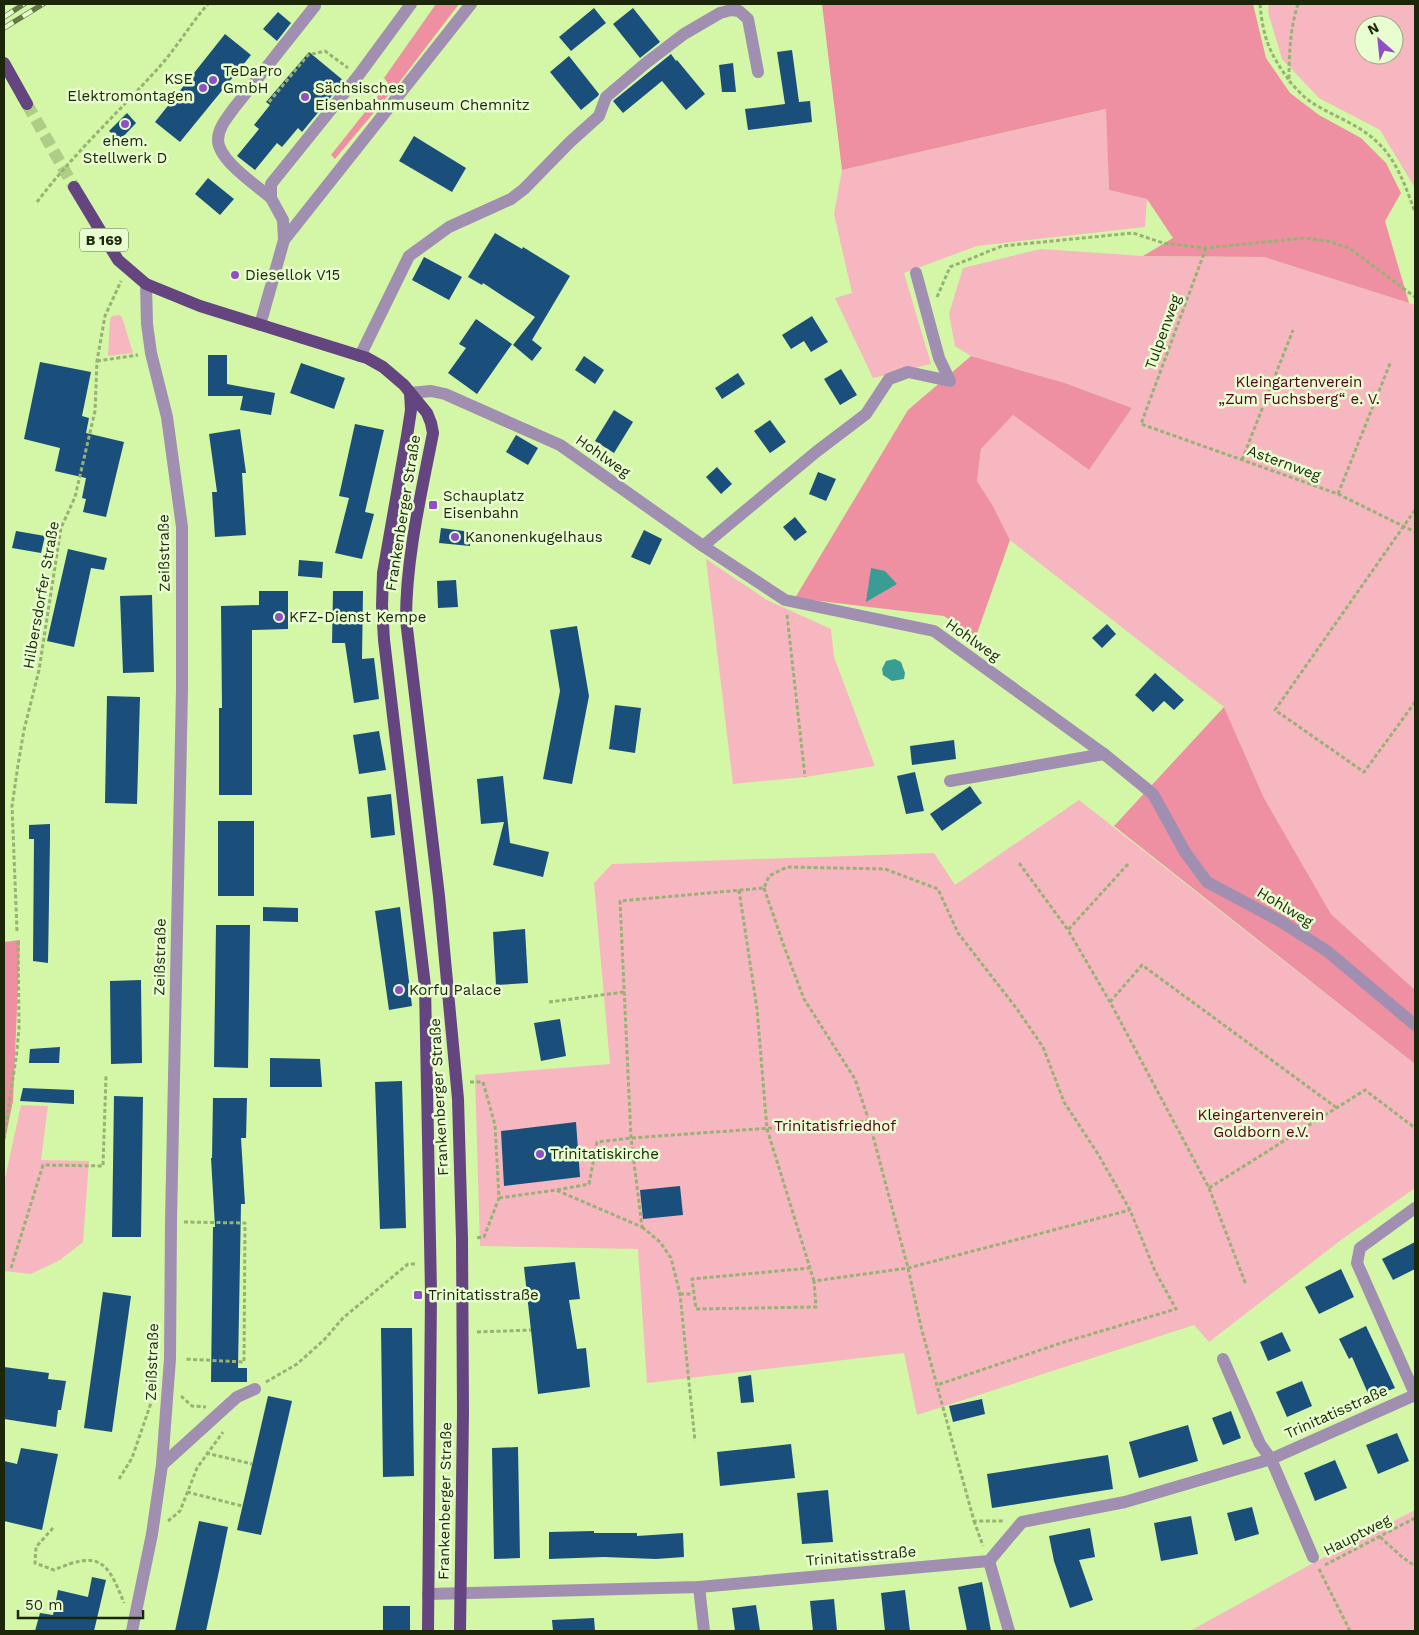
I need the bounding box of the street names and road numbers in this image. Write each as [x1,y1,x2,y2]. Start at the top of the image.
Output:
road number: B 169 [80,228,128,252]
street label: Tulpenweg [1141,292,1185,372]
street label: Hohlweg [572,431,634,481]
street label: Frankenberger Straße [382,434,424,592]
street label: Asternweg [1245,441,1323,485]
street label: Zeißstraße [154,514,174,592]
street label: Hilbersdorfer Straße [19,520,63,670]
street label: Hohlweg [942,615,1004,665]
street label: Hohlweg [1254,883,1316,931]
street label: Zeißstraße [150,918,170,996]
street label: Frankenberger Straße [426,1018,452,1176]
street label: Zeißstraße [142,1323,162,1401]
street label: Trinitatisstraße [1282,1381,1390,1443]
street label: Frankenberger Straße [435,1422,455,1580]
street label: Hauptweg [1320,1510,1394,1560]
street label: Trinitatisstraße [805,1542,917,1570]

